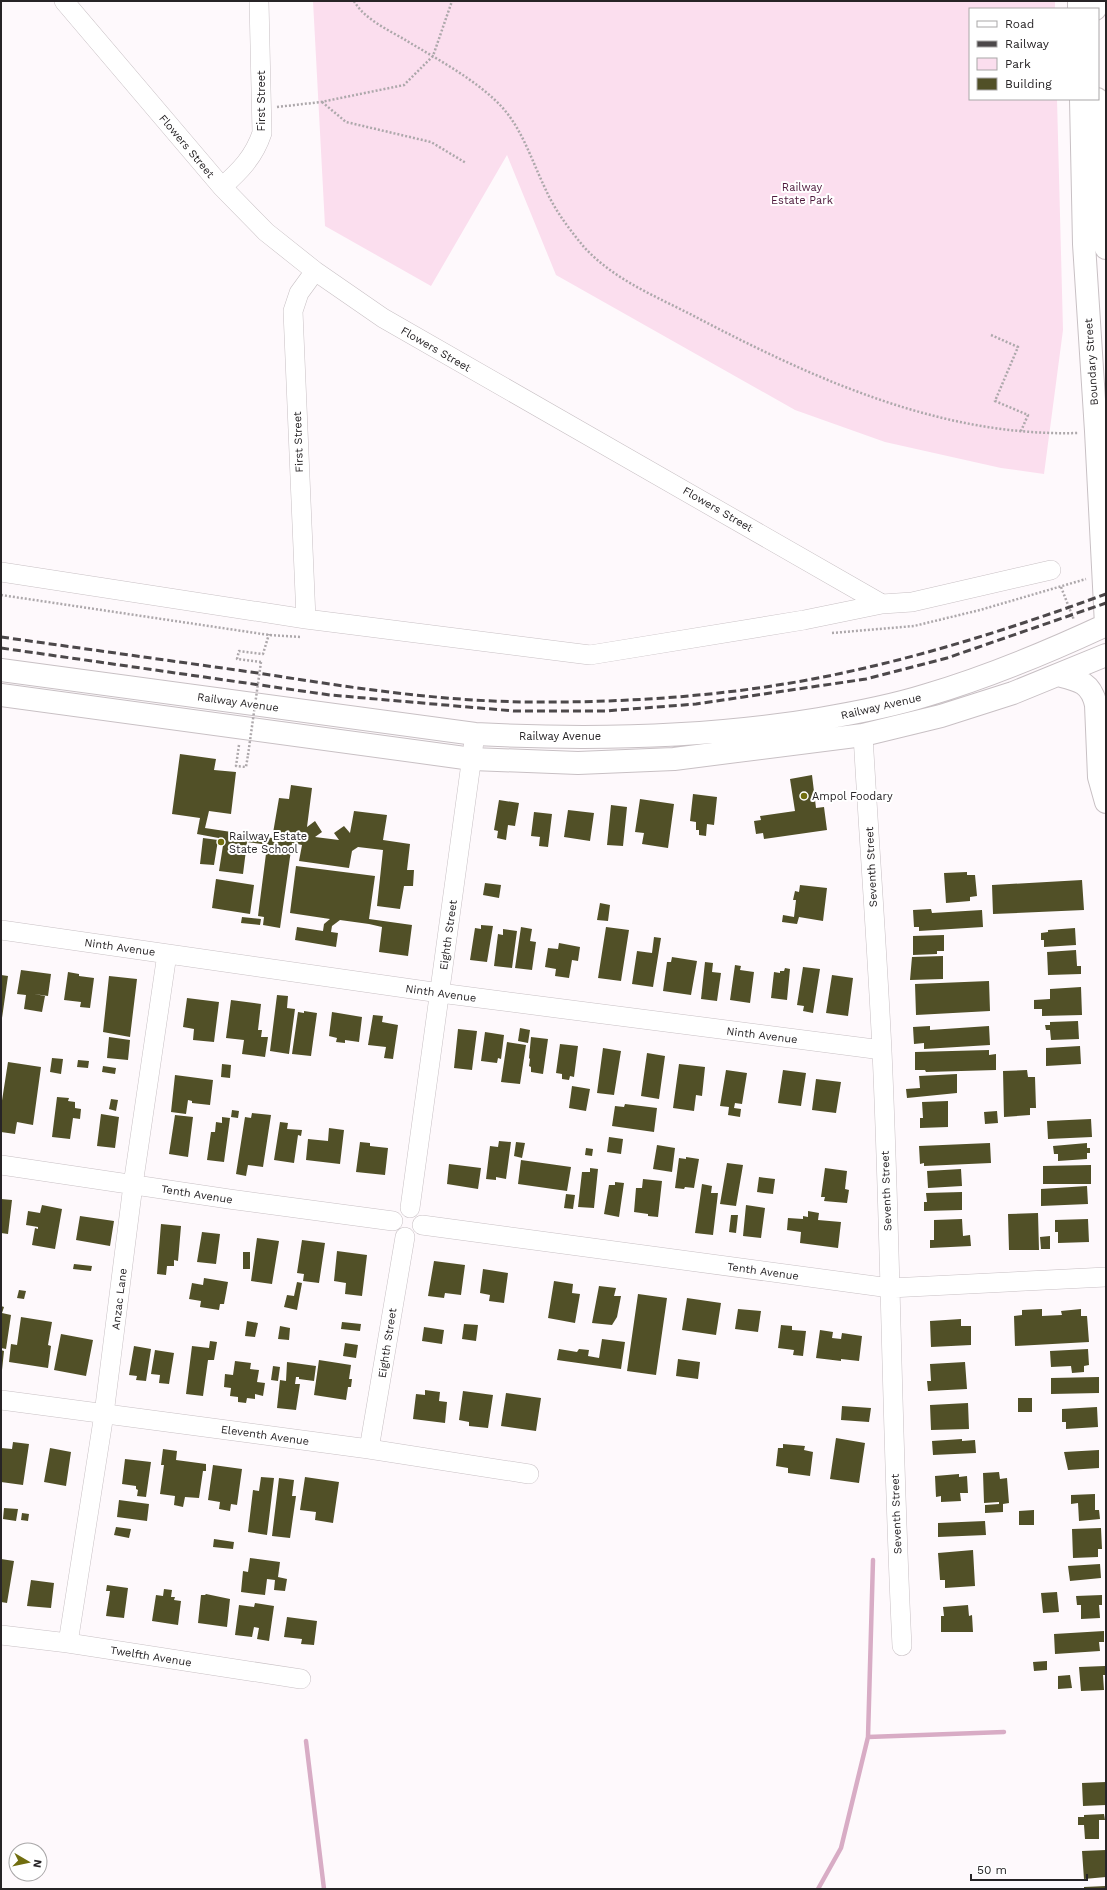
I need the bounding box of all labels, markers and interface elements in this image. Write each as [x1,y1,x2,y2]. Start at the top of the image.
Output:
legend [969,8,1099,100]
text: Road [1005,17,1034,31]
text: Railway [1005,37,1050,51]
text: Park [1005,57,1031,71]
street label: First Street [255,70,268,132]
text: Building [1005,77,1052,91]
street label: Flowers Street [156,112,217,181]
park label: Railway Estate Park [771,181,833,207]
street label: Boundary Street [1082,318,1101,406]
street label: Flowers Street [398,324,473,375]
street label: First Street [291,411,306,473]
street label: Flowers Street [680,484,755,535]
street label: Railway Avenue [196,690,280,715]
street label: Railway Avenue [840,691,923,722]
street label: Railway Avenue [519,730,601,743]
place label: Ampol Foodary [812,790,893,803]
marker: Ampol Foodary [799,791,809,801]
street label: Seventh Street [863,826,880,907]
place label: Railway Estate State School [229,830,307,856]
marker: Railway Estate State School [216,837,226,847]
street label: Eighth Street [437,899,460,971]
street label: Ninth Avenue [84,936,156,959]
street label: Ninth Avenue [405,982,477,1005]
street label: Ninth Avenue [726,1025,798,1046]
street label: Seventh Street [879,1150,894,1231]
street label: Tenth Avenue [160,1182,234,1207]
street label: Tenth Avenue [726,1260,800,1283]
street label: Anzac Lane [109,1267,130,1331]
street label: Eighth Street [376,1307,400,1379]
street label: Eleventh Avenue [220,1423,310,1448]
street label: Seventh Street [889,1473,904,1554]
street label: Twelfth Avenue [109,1644,192,1669]
north arrow [8,1842,48,1882]
scale bar [971,1856,1087,1882]
text: N [30,1858,44,1869]
text: 50 m [977,1863,1007,1877]

